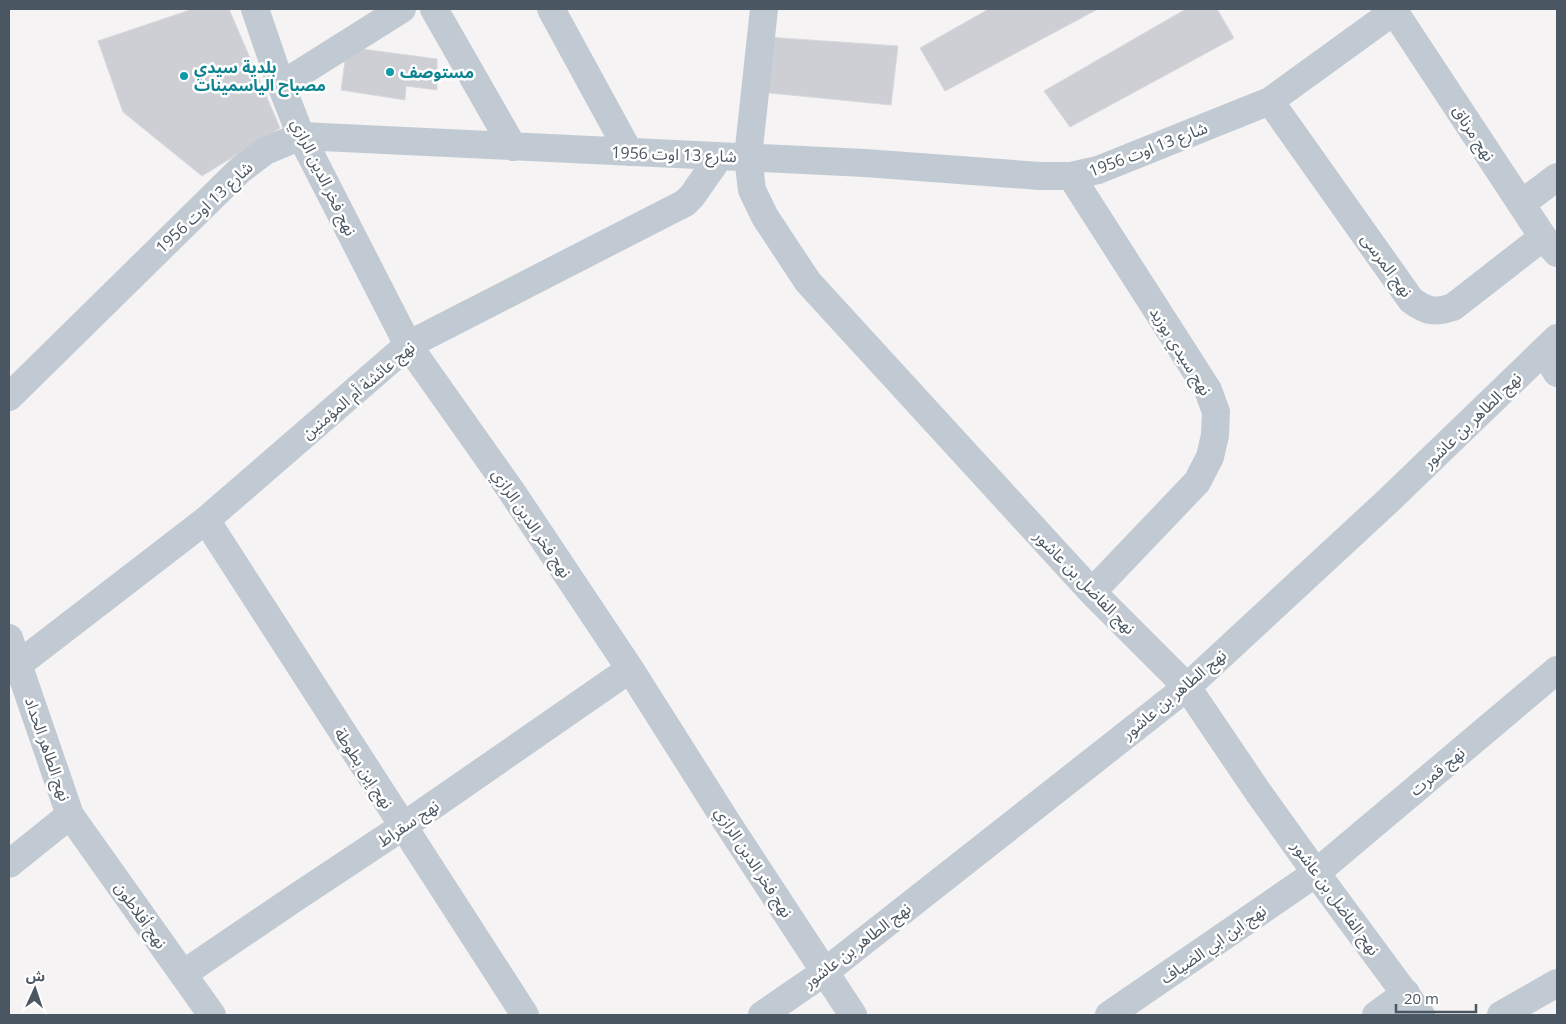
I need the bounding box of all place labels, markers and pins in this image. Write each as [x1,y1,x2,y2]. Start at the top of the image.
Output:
place label: بلدية سيدي مصباح الياسمينات [194,56,326,97]
place label: مستوصف [400,61,474,83]
marker: مستوصف [384,66,396,78]
marker: بلدية سيدي مصباح الياسمينات [178,70,190,82]

